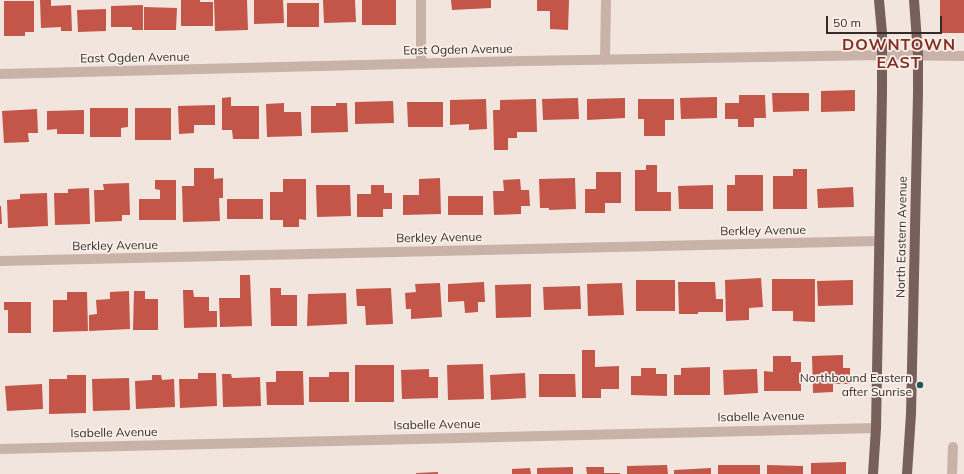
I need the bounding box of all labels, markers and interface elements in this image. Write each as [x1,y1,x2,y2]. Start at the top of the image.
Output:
scale bar [828,8,944,34]
text: 50 m [833,15,861,30]
district label: DOWNTOWN EAST [842,35,956,73]
street label: East Ogden Avenue [403,42,513,58]
street label: East Ogden Avenue [80,50,190,66]
street label: North Eastern Avenue [894,176,910,298]
street label: Berkley Avenue [720,223,806,239]
street label: Berkley Avenue [396,230,482,246]
street label: Berkley Avenue [72,238,158,254]
place label: Northbound Eastern after Sunrise [800,371,912,399]
marker: Northbound Eastern after Sunrise [915,380,925,390]
street label: Isabelle Avenue [717,409,805,425]
street label: Isabelle Avenue [393,417,481,433]
street label: Isabelle Avenue [70,425,158,441]

